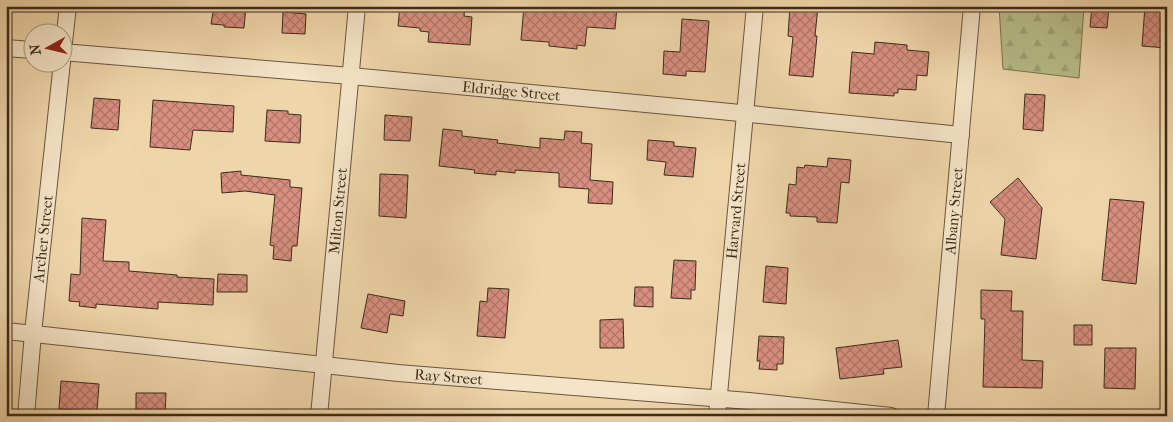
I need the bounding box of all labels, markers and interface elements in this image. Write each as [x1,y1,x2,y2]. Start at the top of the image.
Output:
north arrow [22,22,72,72]
text: N [26,43,45,56]
street label: Eldridge Street [461,78,562,105]
street label: Harvard Street [723,161,749,260]
street label: Milton Street [325,166,351,255]
street label: Albany Street [941,166,967,256]
street label: Archer Street [29,194,57,284]
street label: Ray Street [414,365,484,389]

